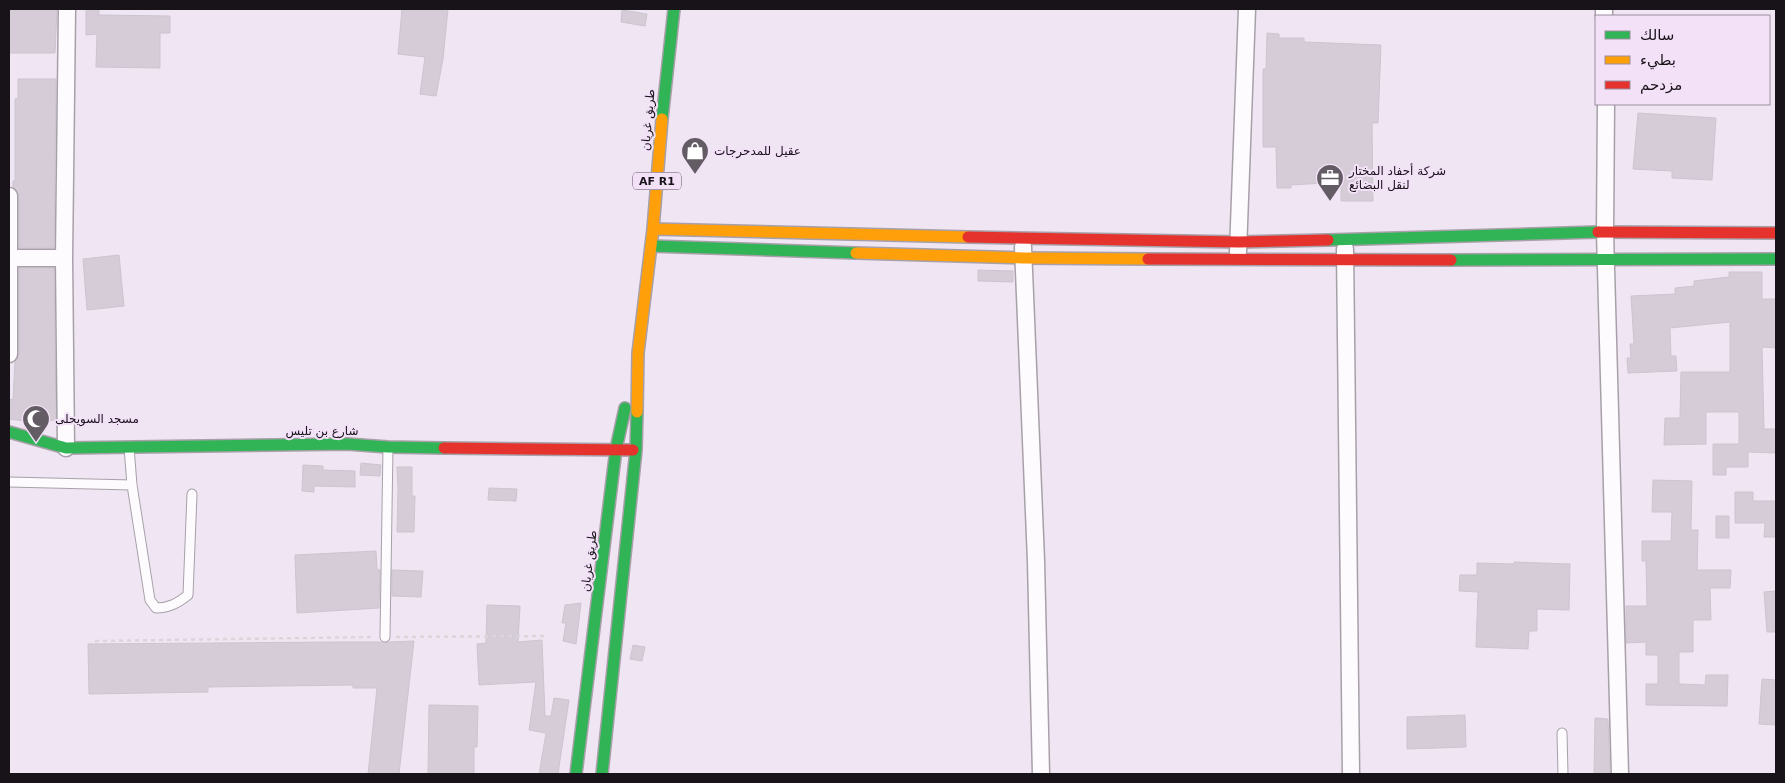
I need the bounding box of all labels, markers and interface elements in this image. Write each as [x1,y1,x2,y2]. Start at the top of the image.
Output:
legend [1595,15,1770,105]
text: سالك [1640,26,1674,44]
text: بطيء [1640,51,1676,70]
text: مزدحم [1640,76,1682,94]
street label: طريق غريان [638,88,659,152]
shop icon: عقيل للمدحرجات [680,136,710,175]
place label: عقيل للمدحرجات [714,144,801,159]
office icon: شركة أحفاد المختار لنقل البضائع [1315,163,1345,202]
place label: شركة أحفاد المختار لنقل البضائع [1348,163,1446,192]
road number: AF R1 [633,172,681,190]
mosque icon: مسجد السويحلى [21,404,51,443]
place label: مسجد السويحلى [55,412,139,427]
street label: شارع بن تليس [285,424,359,439]
street label: طريق غريان [578,529,601,593]

